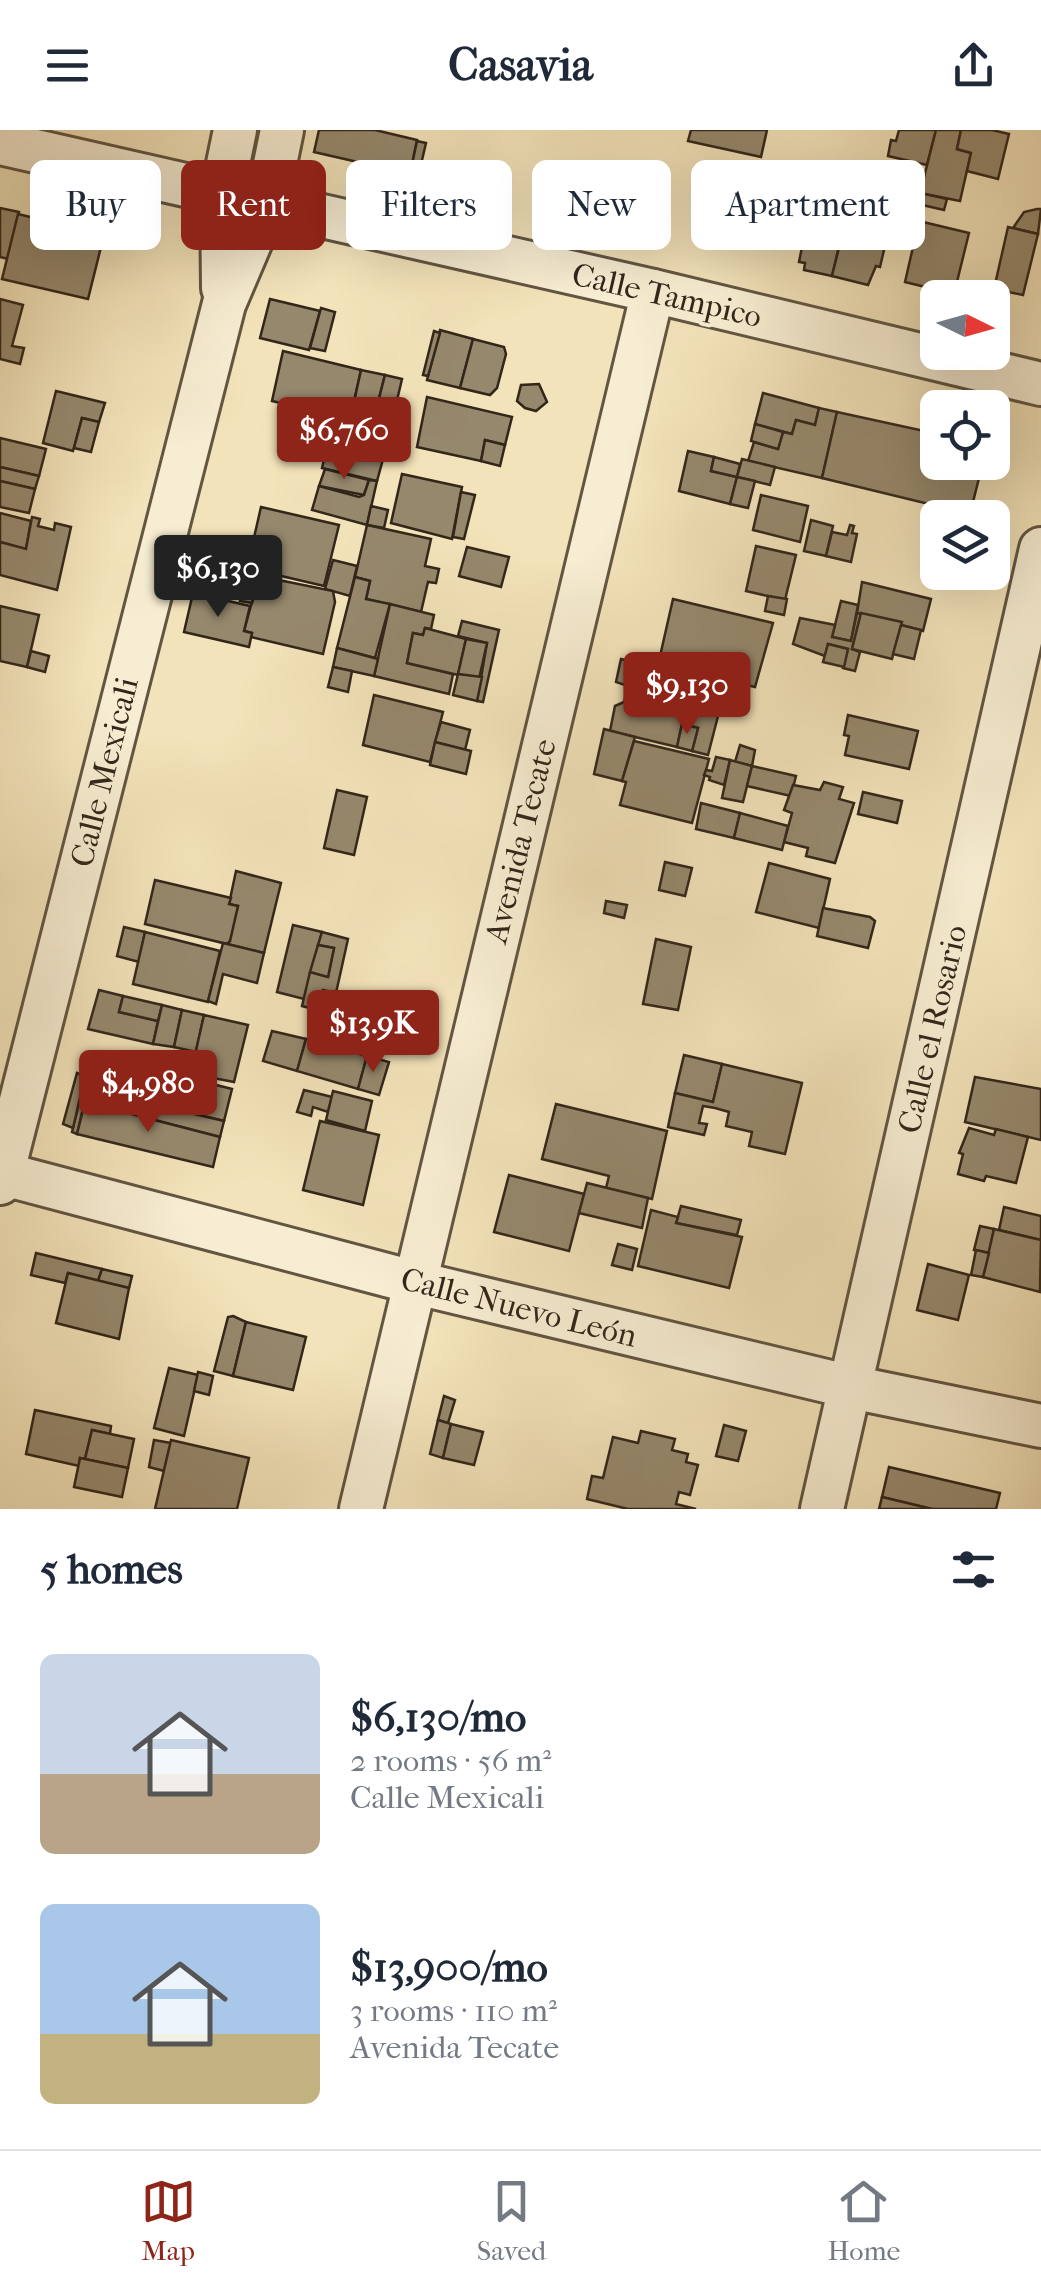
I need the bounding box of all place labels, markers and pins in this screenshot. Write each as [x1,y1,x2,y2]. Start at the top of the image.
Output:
pin: $6,760 [263,397,425,482]
pin: $6,130 [137,535,299,620]
pin: $9,130 [606,652,768,737]
pin: $13.9K [292,990,454,1075]
pin: $4,980 [67,1050,229,1135]

